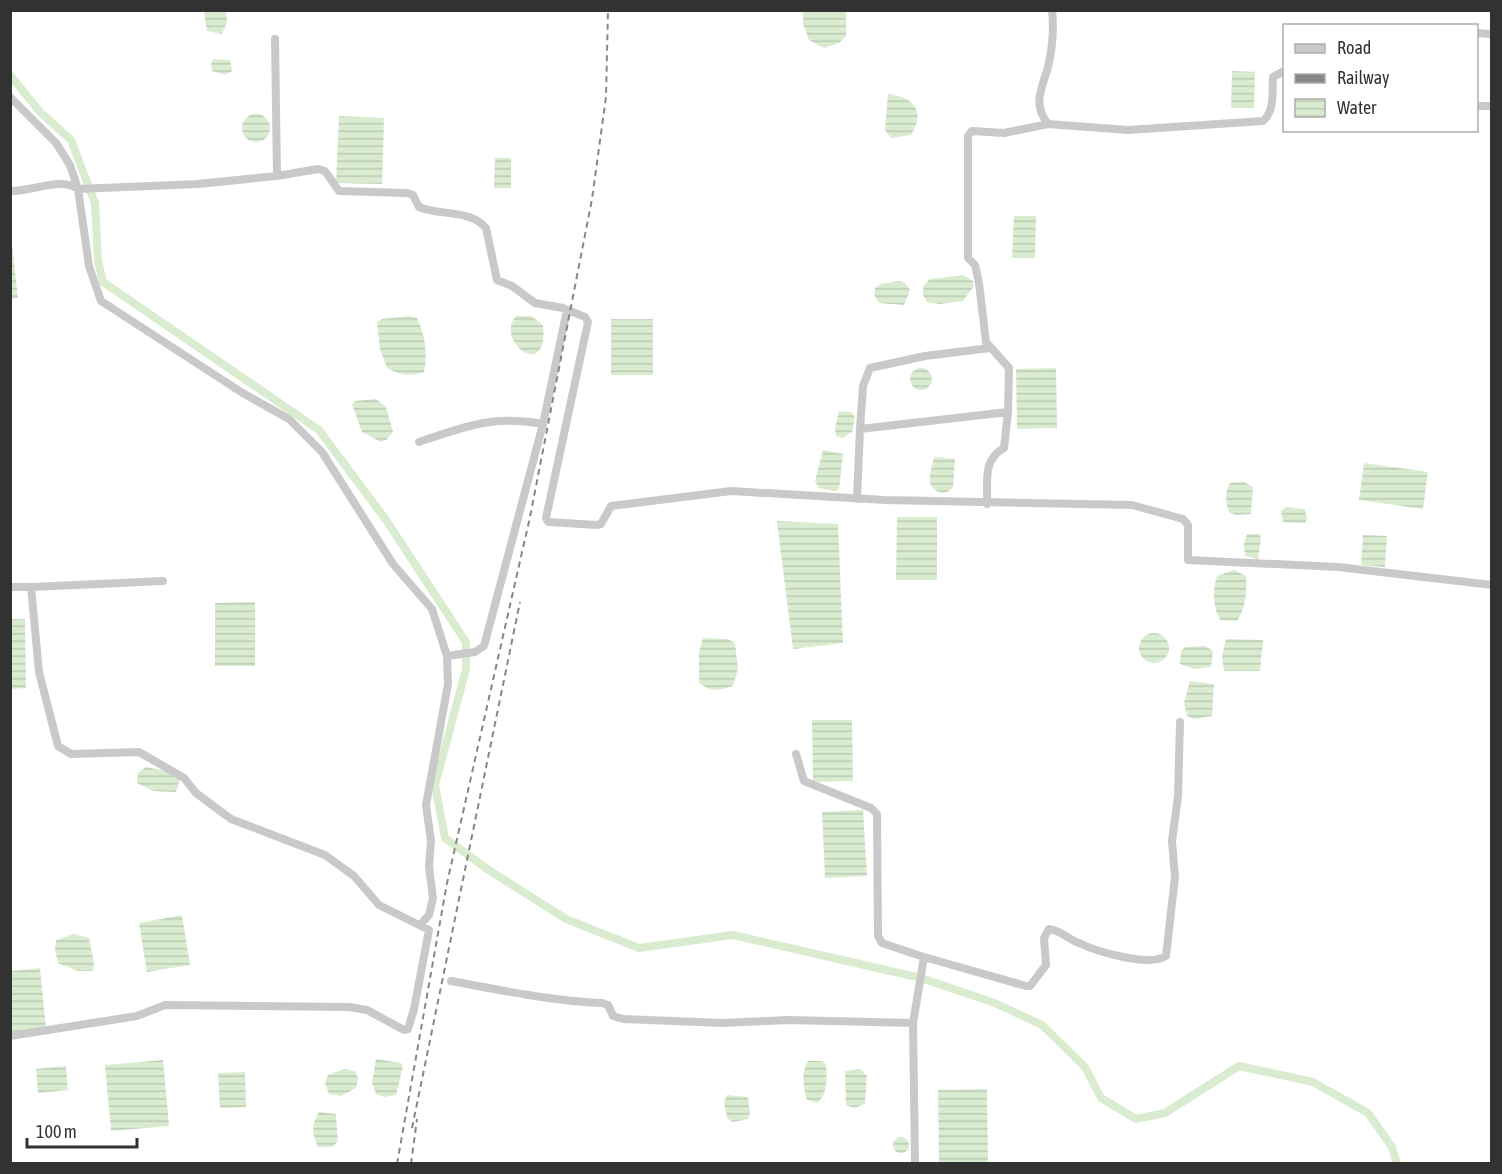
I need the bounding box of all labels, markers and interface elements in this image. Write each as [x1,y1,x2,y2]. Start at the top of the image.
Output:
legend [1283,24,1478,132]
text: Road [1337,37,1371,58]
text: Railway [1337,67,1389,88]
text: Water [1337,97,1377,118]
scale bar [27,1111,136,1149]
text: 100 m [36,1121,77,1142]

